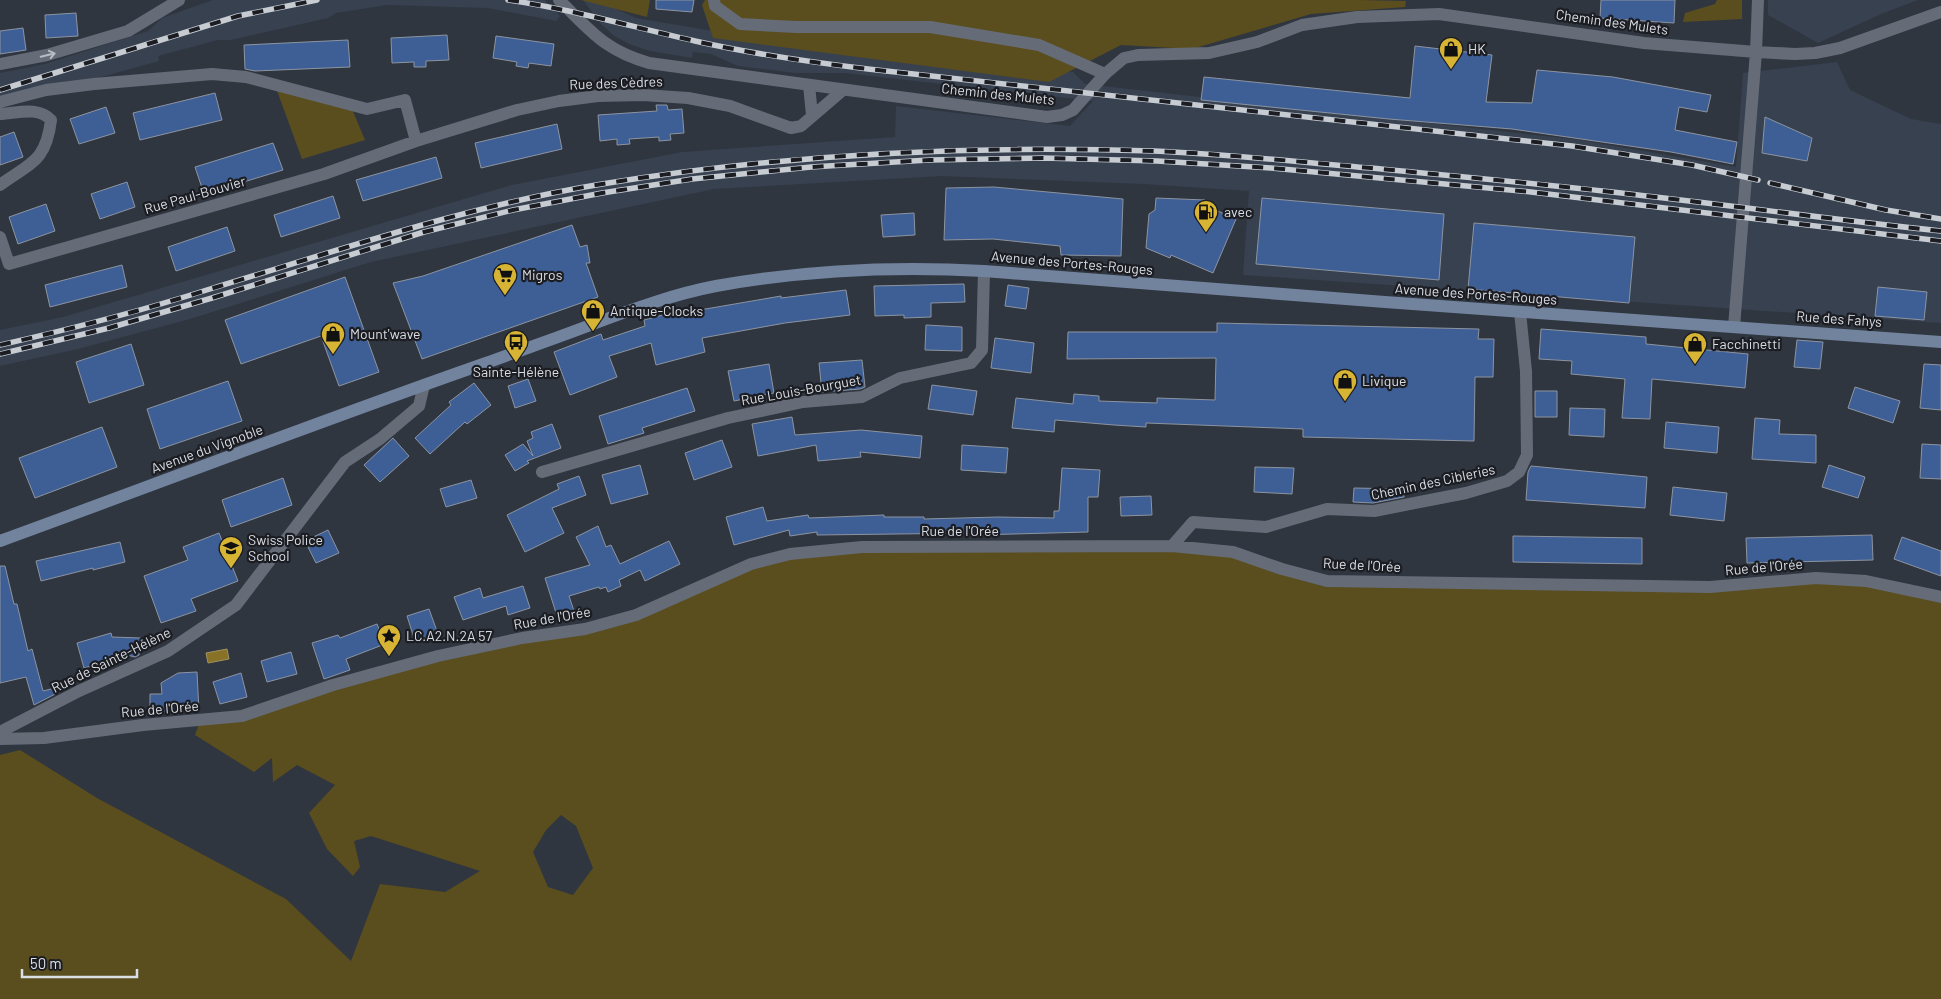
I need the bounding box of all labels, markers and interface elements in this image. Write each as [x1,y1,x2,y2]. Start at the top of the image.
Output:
street label: Chemin des Mulets [1555,5,1670,38]
shop icon: HK [1438,36,1464,70]
place label: HK [1468,40,1486,57]
one-way arrow [39,50,55,59]
street label: Rue des Cèdres [569,72,663,93]
street label: Chemin des Mulets [941,79,1056,108]
street label: Rue Paul-Bouvier [142,172,248,217]
fuel station icon: avec [1193,199,1219,233]
place label: avec [1224,203,1252,220]
street label: Avenue des Portes-Rouges [990,247,1154,278]
supermarket icon: Migros [492,262,518,296]
place label: Migros [522,266,563,283]
street label: Avenue des Portes-Rouges [1394,279,1558,308]
shop icon: Antique-Clocks [580,298,606,332]
place label: Antique-Clocks [610,302,704,319]
street label: Rue des Fahys [1796,307,1883,330]
shop icon: Mount'wave [320,321,346,355]
place label: Mount'wave [350,325,421,342]
bus stop icon: Sainte-Hélène [503,329,529,363]
shop icon: Facchinetti [1682,331,1708,365]
place label: Facchinetti [1712,335,1781,352]
place label: Sainte-Hélène [473,363,559,380]
shop icon: Livique [1332,368,1358,402]
street label: Rue Louis-Bourguet [740,371,862,408]
place label: Livique [1362,372,1406,389]
street label: Avenue du Vignoble [149,420,265,477]
street label: Chemin des Cibleries [1369,460,1497,503]
street label: Rue de l'Orée [921,522,999,539]
place label: Swiss Police School [248,531,323,564]
school or university icon: Swiss Police School [218,535,244,569]
street label: Rue de l'Orée [1323,554,1401,575]
street label: Rue de l'Orée [1724,555,1804,578]
street label: Rue de l'Orée [512,602,592,633]
street label: Rue de Sainte-Hélène [48,623,173,696]
place icon: LC.A2.N.2A 57 [376,623,402,657]
place label: LC.A2.N.2A 57 [406,627,492,644]
street label: Rue de l'Orée [120,697,200,720]
scale bar [22,946,138,978]
text: 50 m [30,954,62,972]

